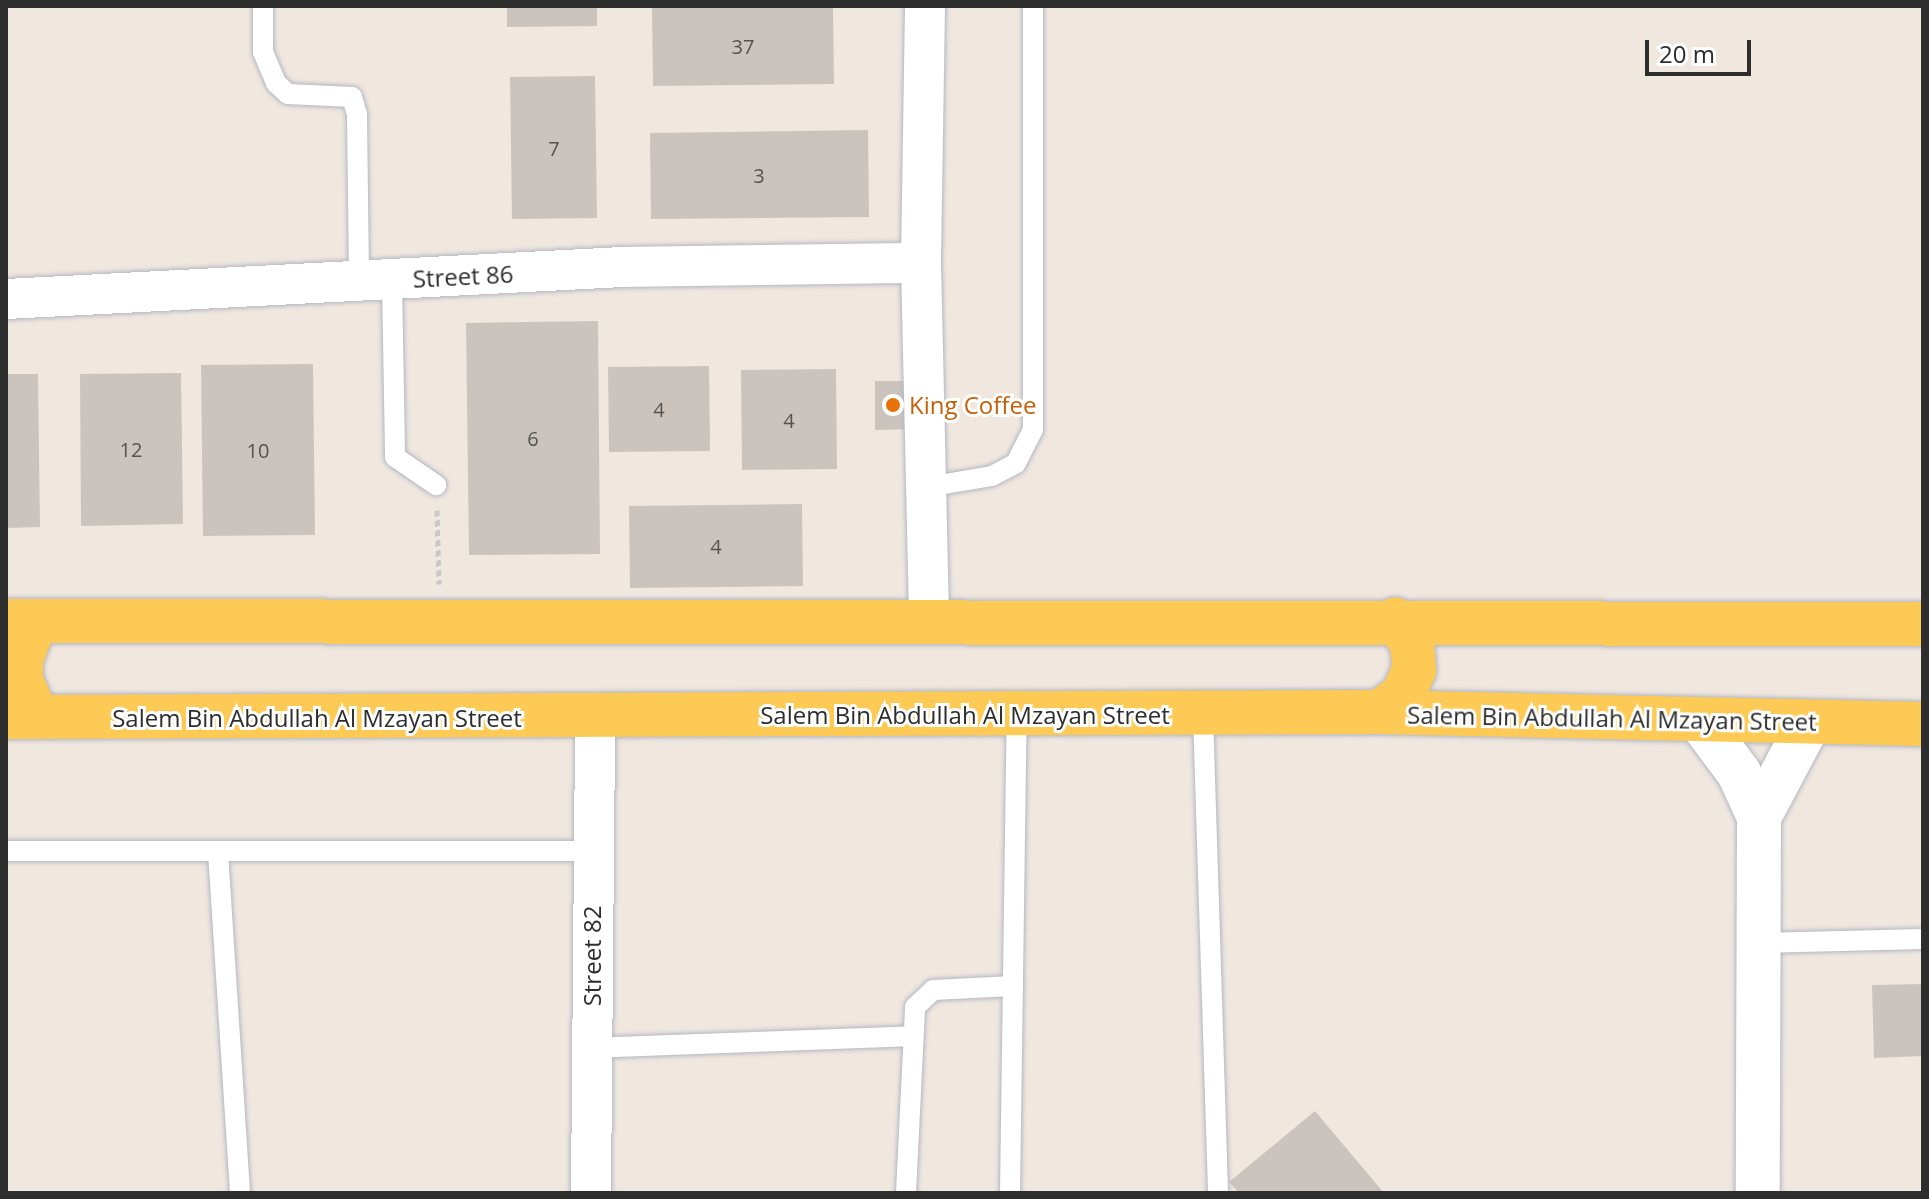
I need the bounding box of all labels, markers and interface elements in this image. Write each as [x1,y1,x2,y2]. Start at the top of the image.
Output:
scale bar [1649,24,1755,74]
house number: 37 [732,34,754,58]
text: 20 m [1659,37,1715,70]
house number: 7 [548,136,560,160]
house number: 3 [753,163,765,187]
street label: Street 86 [412,259,514,293]
place label: King Coffee [909,391,1036,419]
marker: King Coffee [884,396,902,414]
house number: 4 [653,397,665,421]
house number: 4 [783,408,795,432]
house number: 6 [527,426,539,450]
house number: 12 [120,437,142,461]
house number: 10 [247,438,269,462]
house number: 4 [710,534,722,558]
street label: Salem Bin Abdullah Al Mzayan Street [1407,700,1817,736]
street label: Salem Bin Abdullah Al Mzayan Street [760,701,1170,729]
street label: Salem Bin Abdullah Al Mzayan Street [112,704,522,732]
street label: Street 82 [578,906,606,1006]

